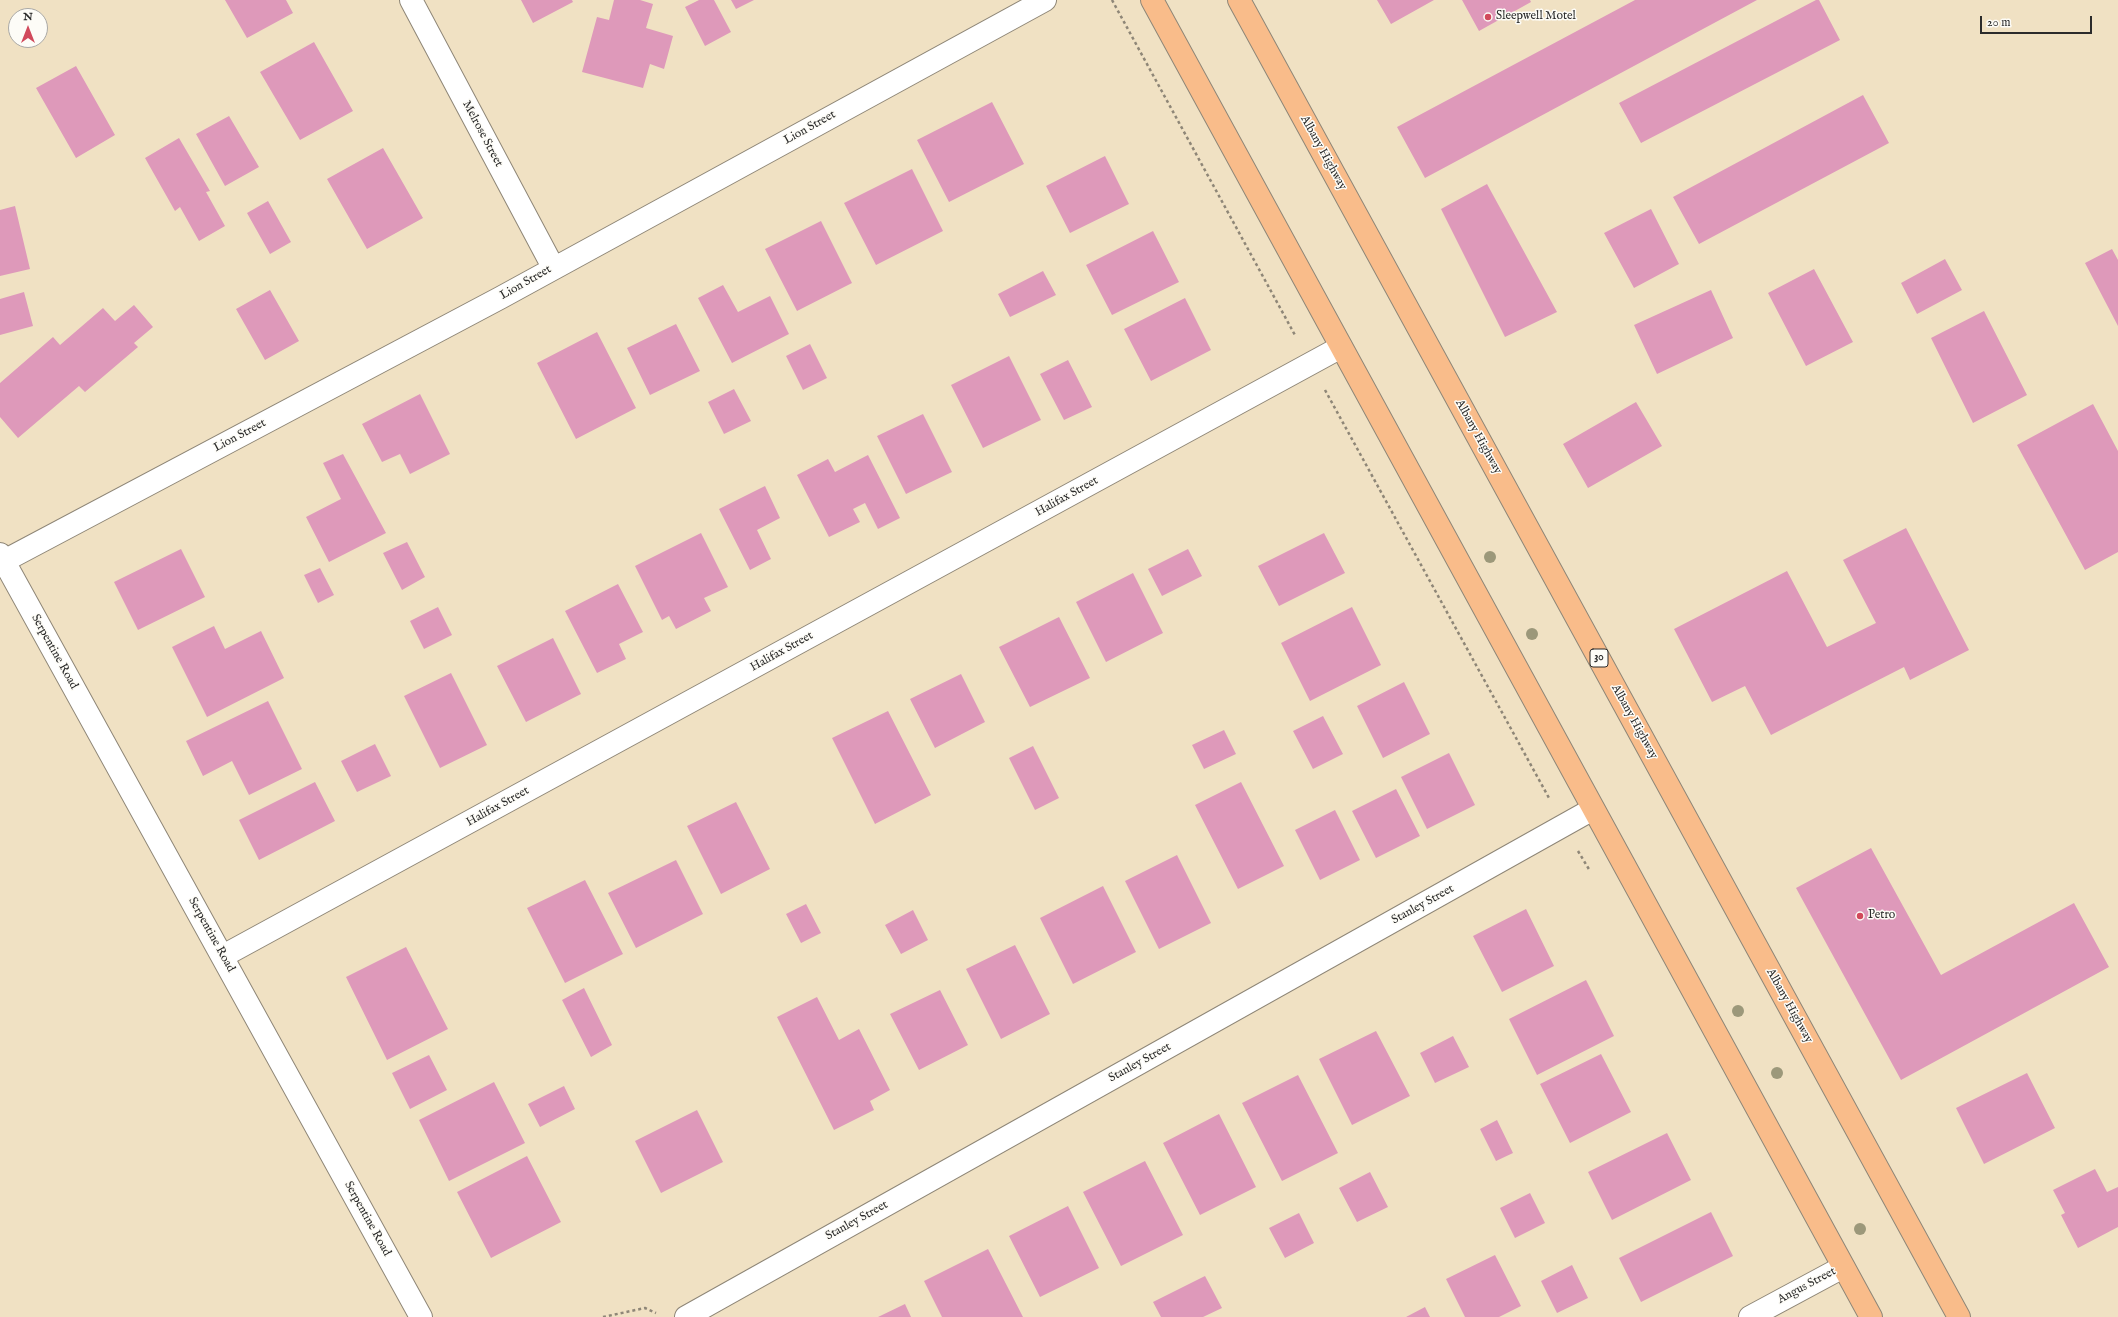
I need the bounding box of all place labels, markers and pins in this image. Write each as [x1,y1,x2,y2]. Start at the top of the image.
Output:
place label: Sleepwell Motel [1496,10,1576,24]
marker: Sleepwell Motel [1483,12,1493,22]
place label: Petro [1868,909,1895,923]
marker: Petro [1855,911,1865,921]

